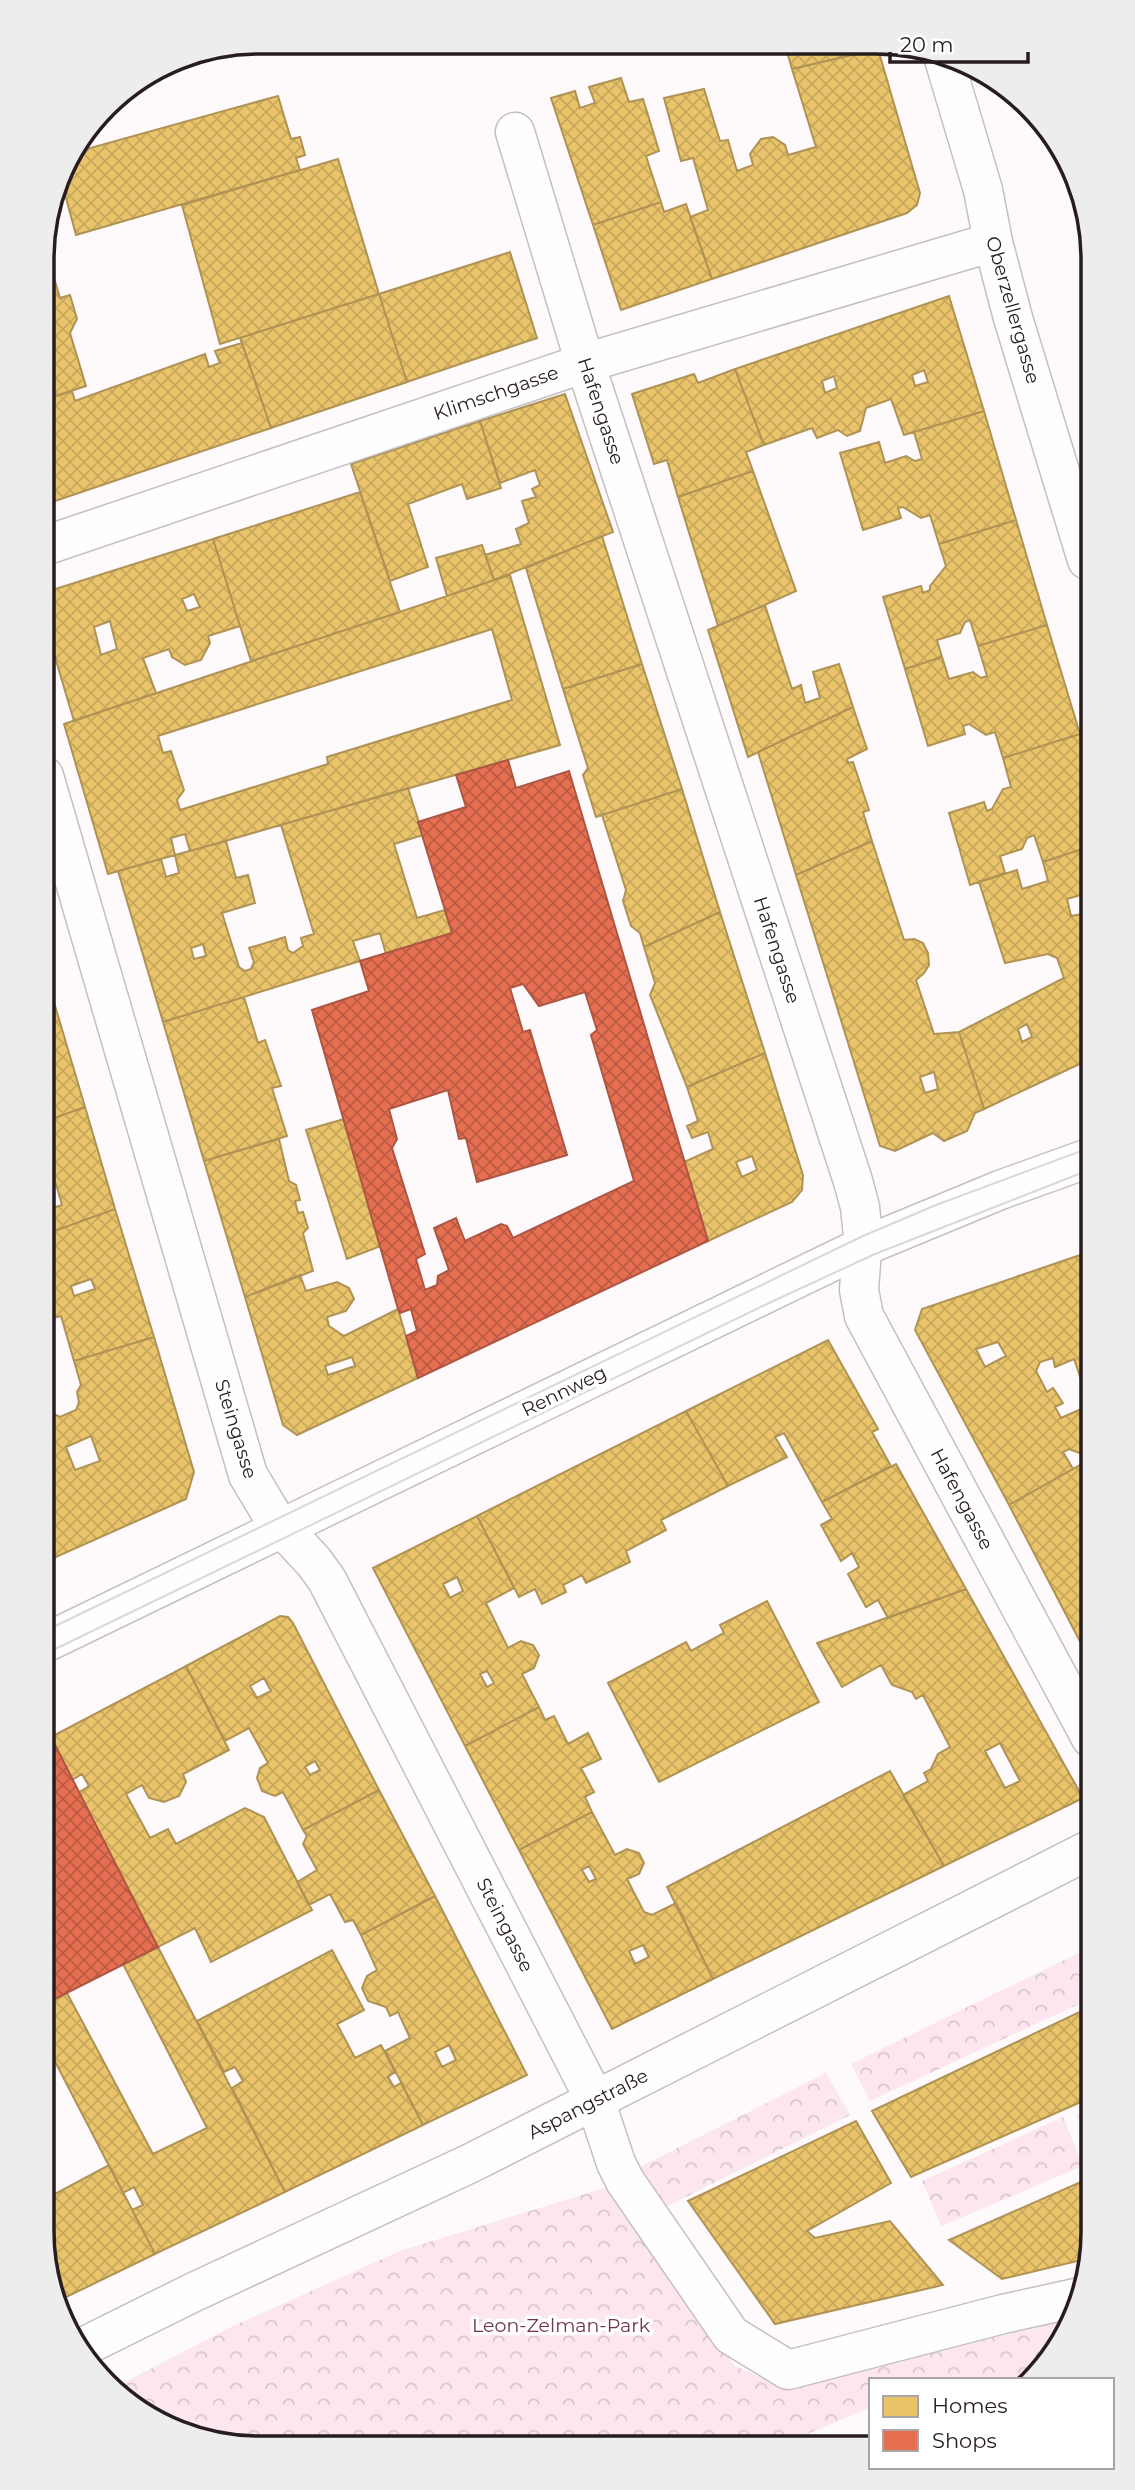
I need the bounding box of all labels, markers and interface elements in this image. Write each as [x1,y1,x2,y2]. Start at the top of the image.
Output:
scale bar [890,21,1028,65]
text: 20 m [900,32,954,57]
street label: Oberzellergasse [981,234,1045,386]
street label: Hafengasse [573,354,629,468]
street label: Klimschgasse [430,361,562,425]
street label: Hafengasse [749,893,805,1007]
street label: Rennweg [518,1361,610,1421]
street label: Steingasse [210,1377,262,1481]
street label: Hafengasse [926,1444,998,1554]
street label: Steingasse [471,1874,539,1976]
street label: Aspangstraße [524,2064,652,2144]
park label: Leon-Zelman-Park [472,2314,651,2337]
legend [869,2378,1114,2469]
text: Homes [932,2393,1007,2418]
text: Shops [932,2428,997,2453]

